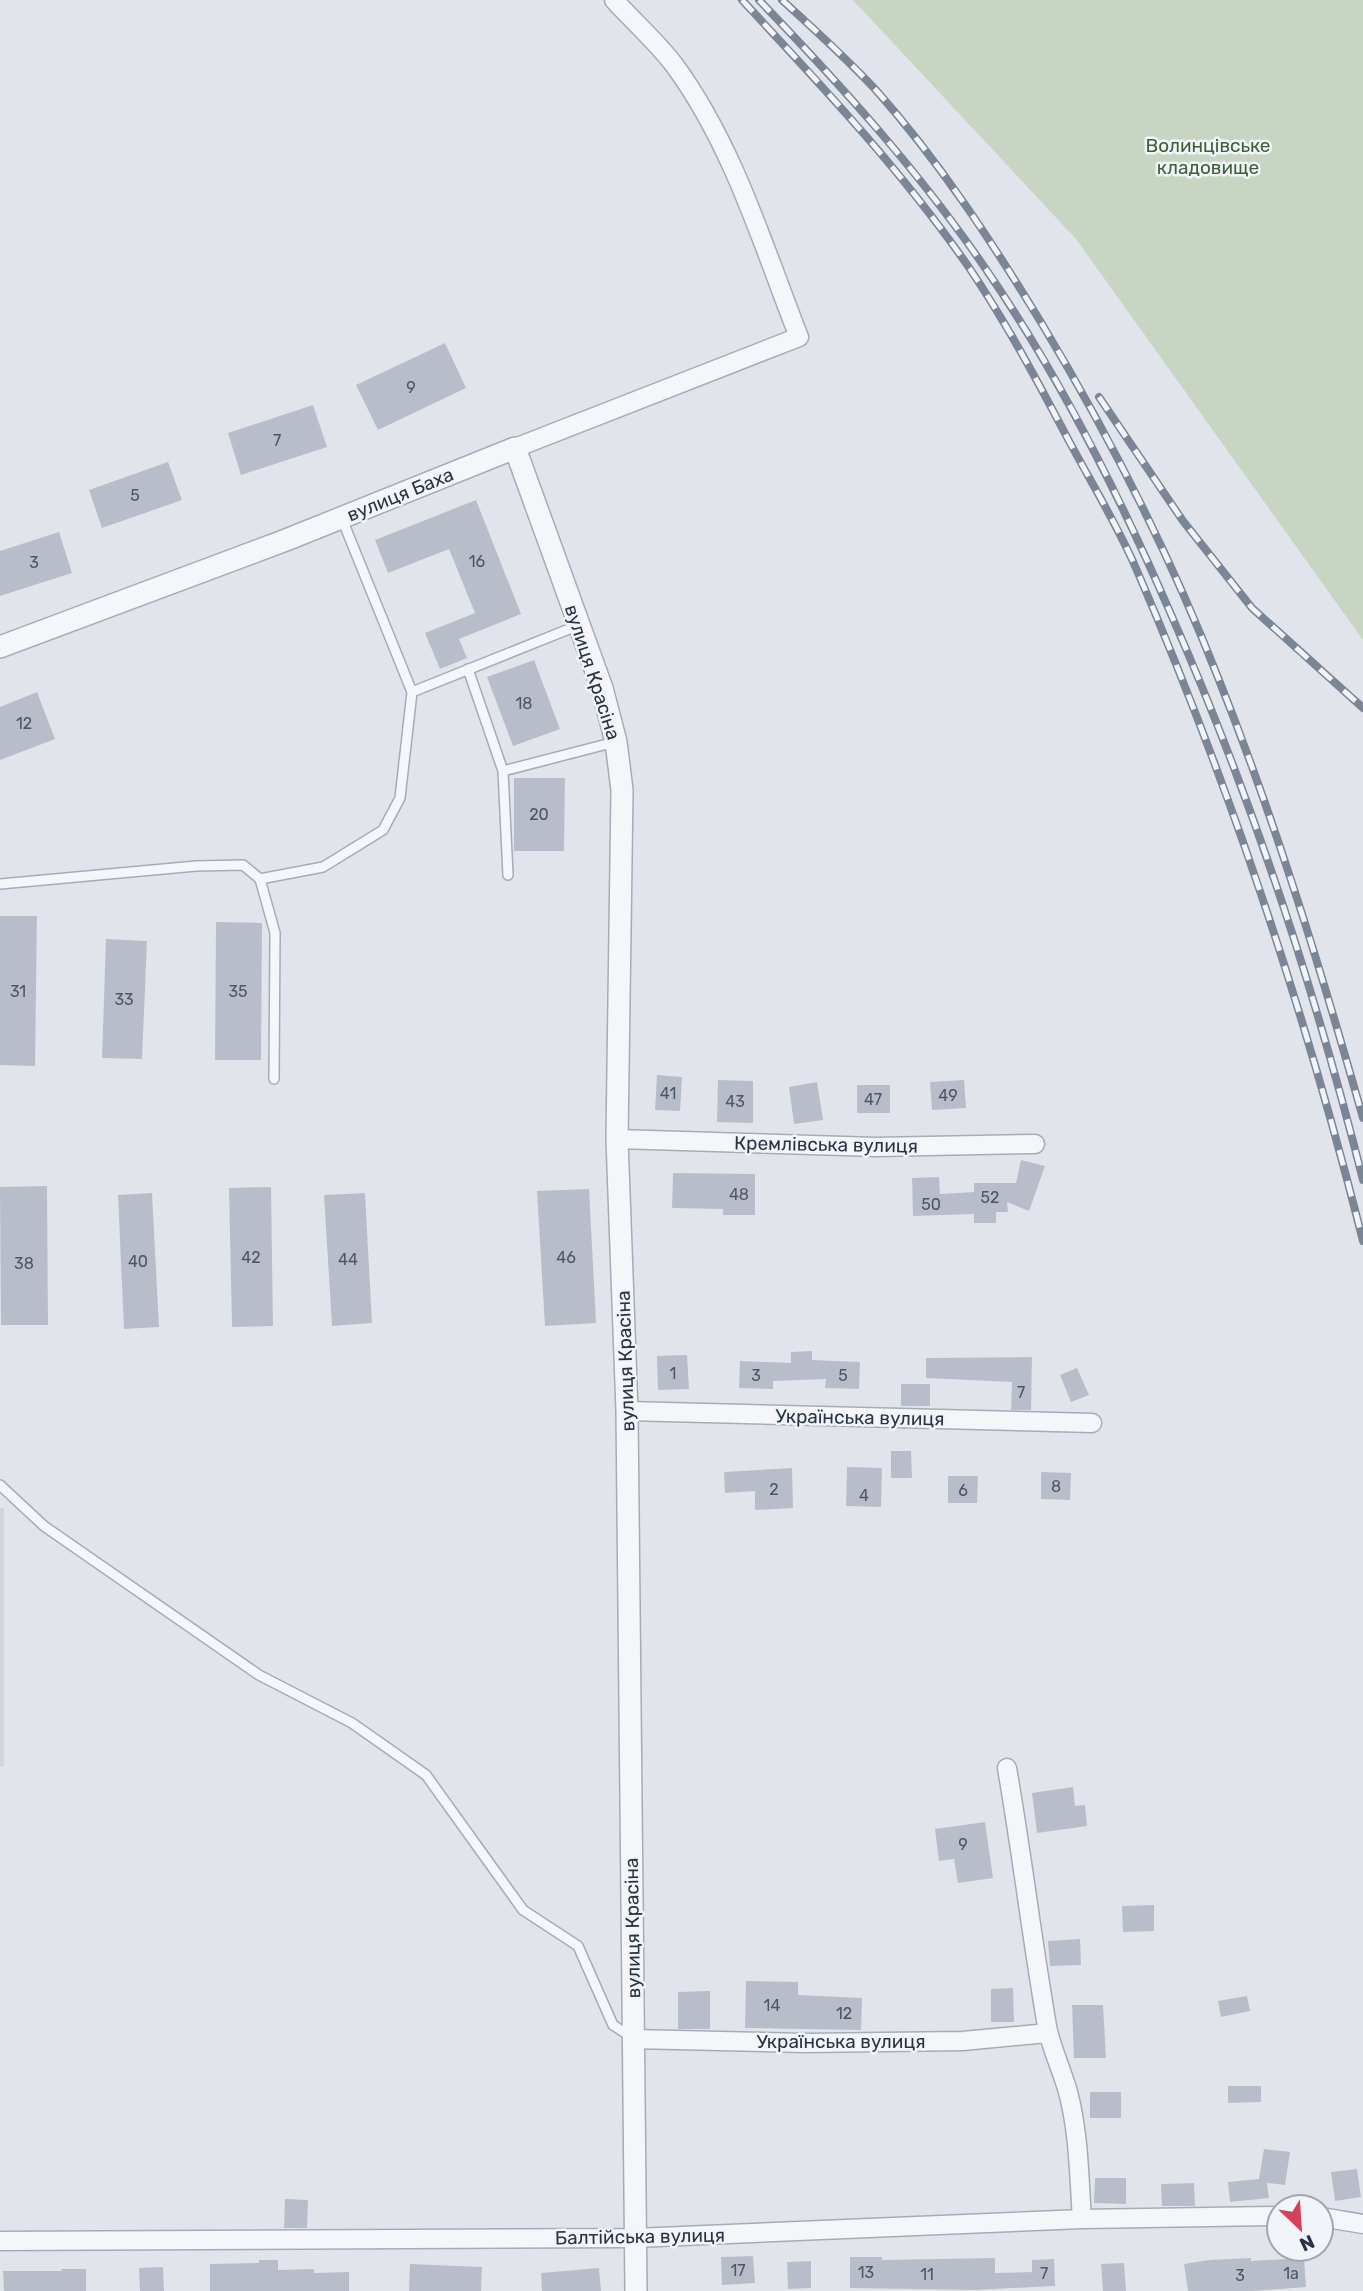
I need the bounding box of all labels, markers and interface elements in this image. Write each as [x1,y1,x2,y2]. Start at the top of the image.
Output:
park label: Волинцівське кладовище [1146,134,1270,179]
house number: 9 [406,378,416,397]
house number: 7 [273,431,281,450]
street label: вулиця Баха [343,463,457,526]
house number: 5 [130,486,140,505]
house number: 16 [469,552,486,571]
house number: 3 [29,553,39,572]
street label: вулиця Красіна [560,602,625,743]
house number: 18 [515,694,533,713]
house number: 12 [16,714,32,733]
house number: 20 [529,805,549,824]
house number: 31 [10,982,26,1001]
house number: 35 [228,982,248,1001]
house number: 33 [114,990,134,1009]
house number: 41 [660,1084,676,1103]
house number: 49 [938,1086,958,1105]
house number: 47 [864,1090,882,1109]
house number: 43 [725,1092,745,1111]
street label: Кремлівська вулиця [734,1131,918,1158]
house number: 48 [729,1185,749,1204]
house number: 52 [981,1188,999,1207]
house number: 50 [921,1195,941,1214]
house number: 42 [241,1248,261,1267]
house number: 46 [556,1248,576,1267]
house number: 44 [338,1250,358,1269]
house number: 40 [128,1252,148,1271]
house number: 38 [14,1254,34,1273]
street label: вулиця Красіна [612,1290,639,1432]
house number: 1 [670,1364,676,1383]
house number: 3 [751,1366,761,1385]
house number: 5 [838,1366,848,1385]
house number: 7 [1017,1383,1025,1402]
street label: Українська вулиця [775,1405,945,1430]
house number: 8 [1051,1477,1061,1496]
house number: 2 [769,1480,779,1499]
house number: 6 [958,1481,968,1500]
house number: 4 [859,1486,869,1505]
house number: 9 [958,1835,968,1854]
street label: вулиця Красіна [620,1857,645,1999]
house number: 14 [764,1996,780,2015]
house number: 12 [836,2004,852,2023]
street label: Українська вулиця [756,2030,926,2053]
north arrow [1265,2193,1335,2263]
street label: Балтійська вулиця [555,2224,725,2249]
text: N [1296,2230,1318,2256]
house number: 17 [730,2261,746,2280]
house number: 13 [858,2263,874,2282]
house number: 7 [1040,2264,1048,2283]
house number: 1а [1283,2264,1299,2283]
house number: 11 [920,2265,934,2284]
house number: 3 [1235,2266,1245,2285]

